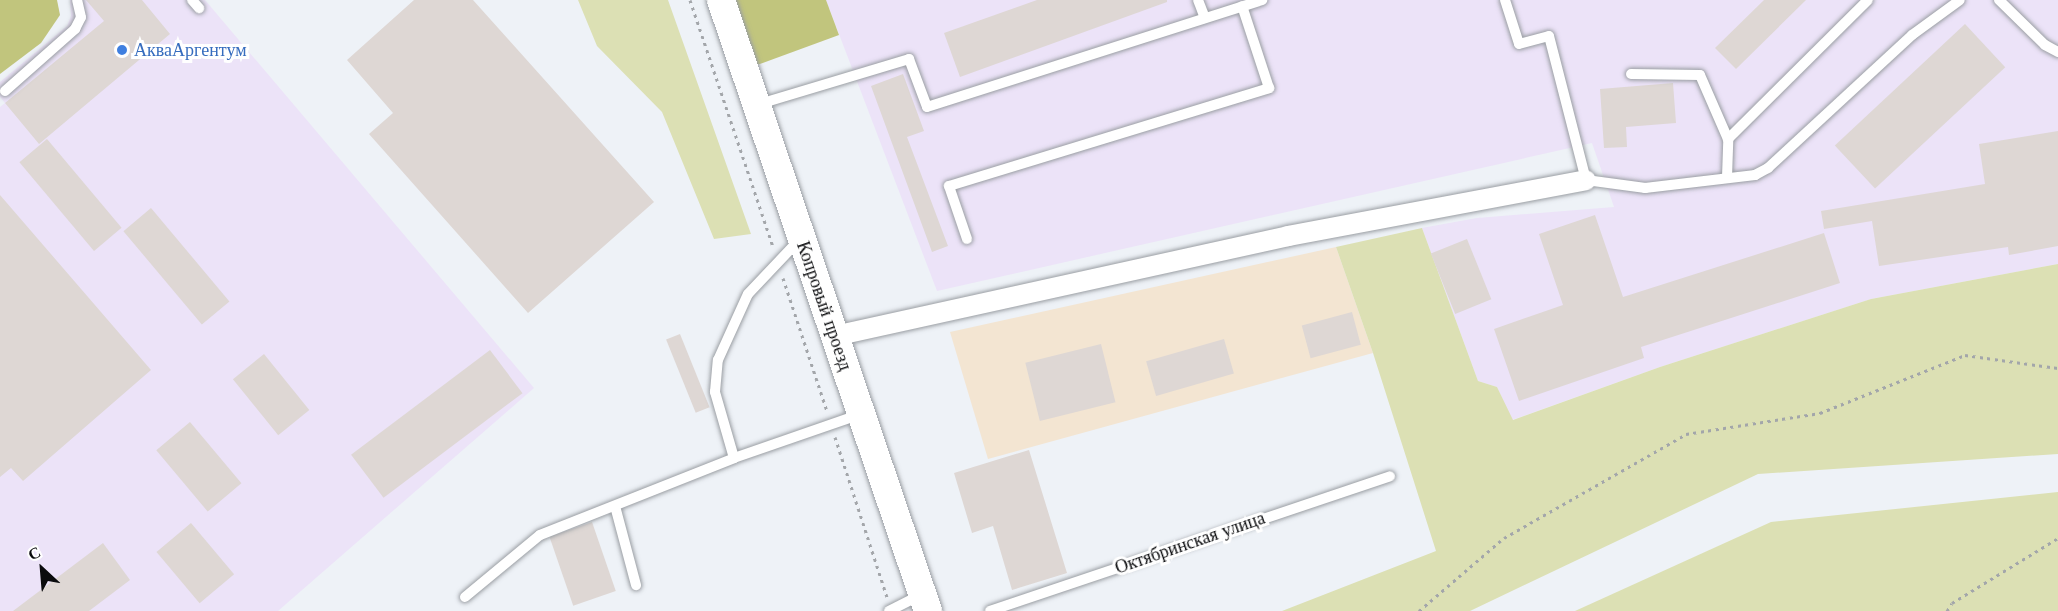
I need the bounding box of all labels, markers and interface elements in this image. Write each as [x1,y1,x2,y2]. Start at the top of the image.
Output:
place label: АкваАргентум [134,39,247,61]
marker: АкваАргентум [115,43,129,57]
street label: Копровый проезд [792,239,856,373]
street label: Октябринская улица [1112,507,1268,579]
north arrow [12,539,72,599]
text: С [25,541,44,564]

